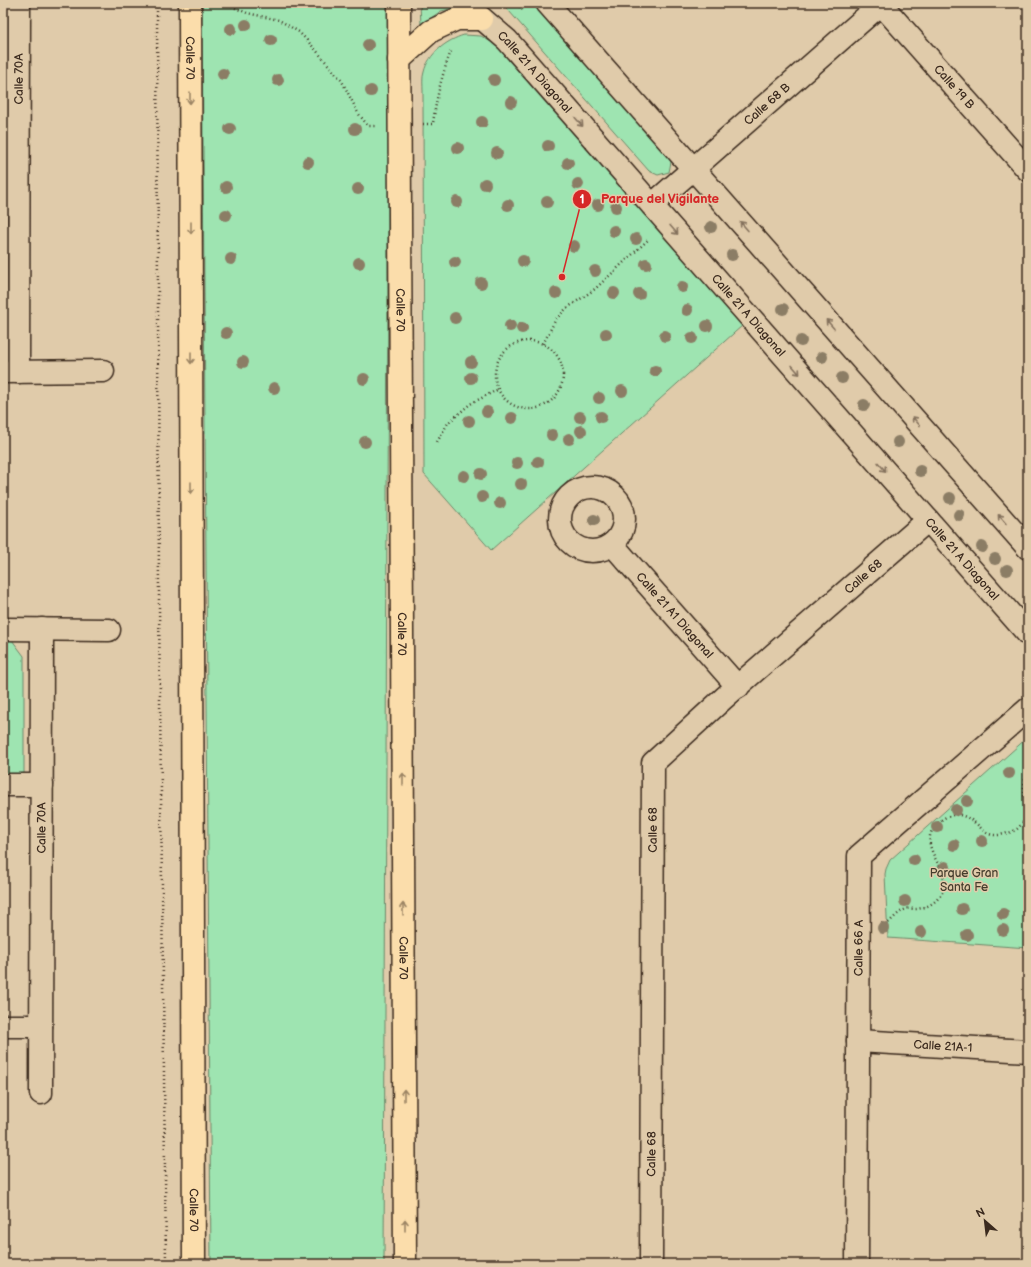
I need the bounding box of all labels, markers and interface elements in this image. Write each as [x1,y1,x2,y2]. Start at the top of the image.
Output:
street label: Calle 21 A Diagonal [494,28,575,116]
street label: Calle 70 [183,36,198,80]
street label: Calle 70A [11,53,26,105]
street label: Calle 19 B [931,62,978,112]
street label: Calle 68 B [741,80,793,128]
one-way arrow [186,91,194,104]
one-way arrow [574,116,583,127]
callout: Parque del Vigilante [572,186,727,211]
text: Parque del Vigilante [601,191,720,207]
text: 1 [579,192,585,207]
one-way arrow [187,221,194,234]
one-way arrow [740,222,749,232]
one-way arrow [669,224,678,235]
street label: Calle 21 A Diagonal [708,271,789,360]
street label: Calle 70 [393,288,408,332]
one-way arrow [826,319,835,329]
one-way arrow [187,351,195,364]
one-way arrow [792,364,801,375]
one-way arrow [911,416,921,426]
one-way arrow [877,462,886,472]
one-way arrow [187,481,195,494]
one-way arrow [998,513,1007,524]
street label: Calle 21 A Diagonal [922,515,1002,603]
street label: Calle 68 [841,556,885,597]
street label: Calle 21 A1 Diagonal [633,569,717,661]
street label: Calle 70 [394,612,410,656]
one-way arrow [399,773,407,786]
street label: Calle 70A [34,802,49,854]
street label: Calle 68 [645,807,660,853]
park label: Parque Gran Santa Fe [930,866,999,895]
one-way arrow [399,903,407,916]
street label: Calle 66 A [851,919,866,976]
street label: Calle 70 [396,936,411,980]
street label: Calle 21A-1 [913,1037,973,1055]
one-way arrow [400,1089,408,1102]
street label: Calle 68 [644,1131,659,1177]
street label: Calle 70 [186,1188,201,1232]
north arrow [965,1201,1005,1241]
text: N [974,1205,987,1220]
one-way arrow [401,1219,409,1232]

